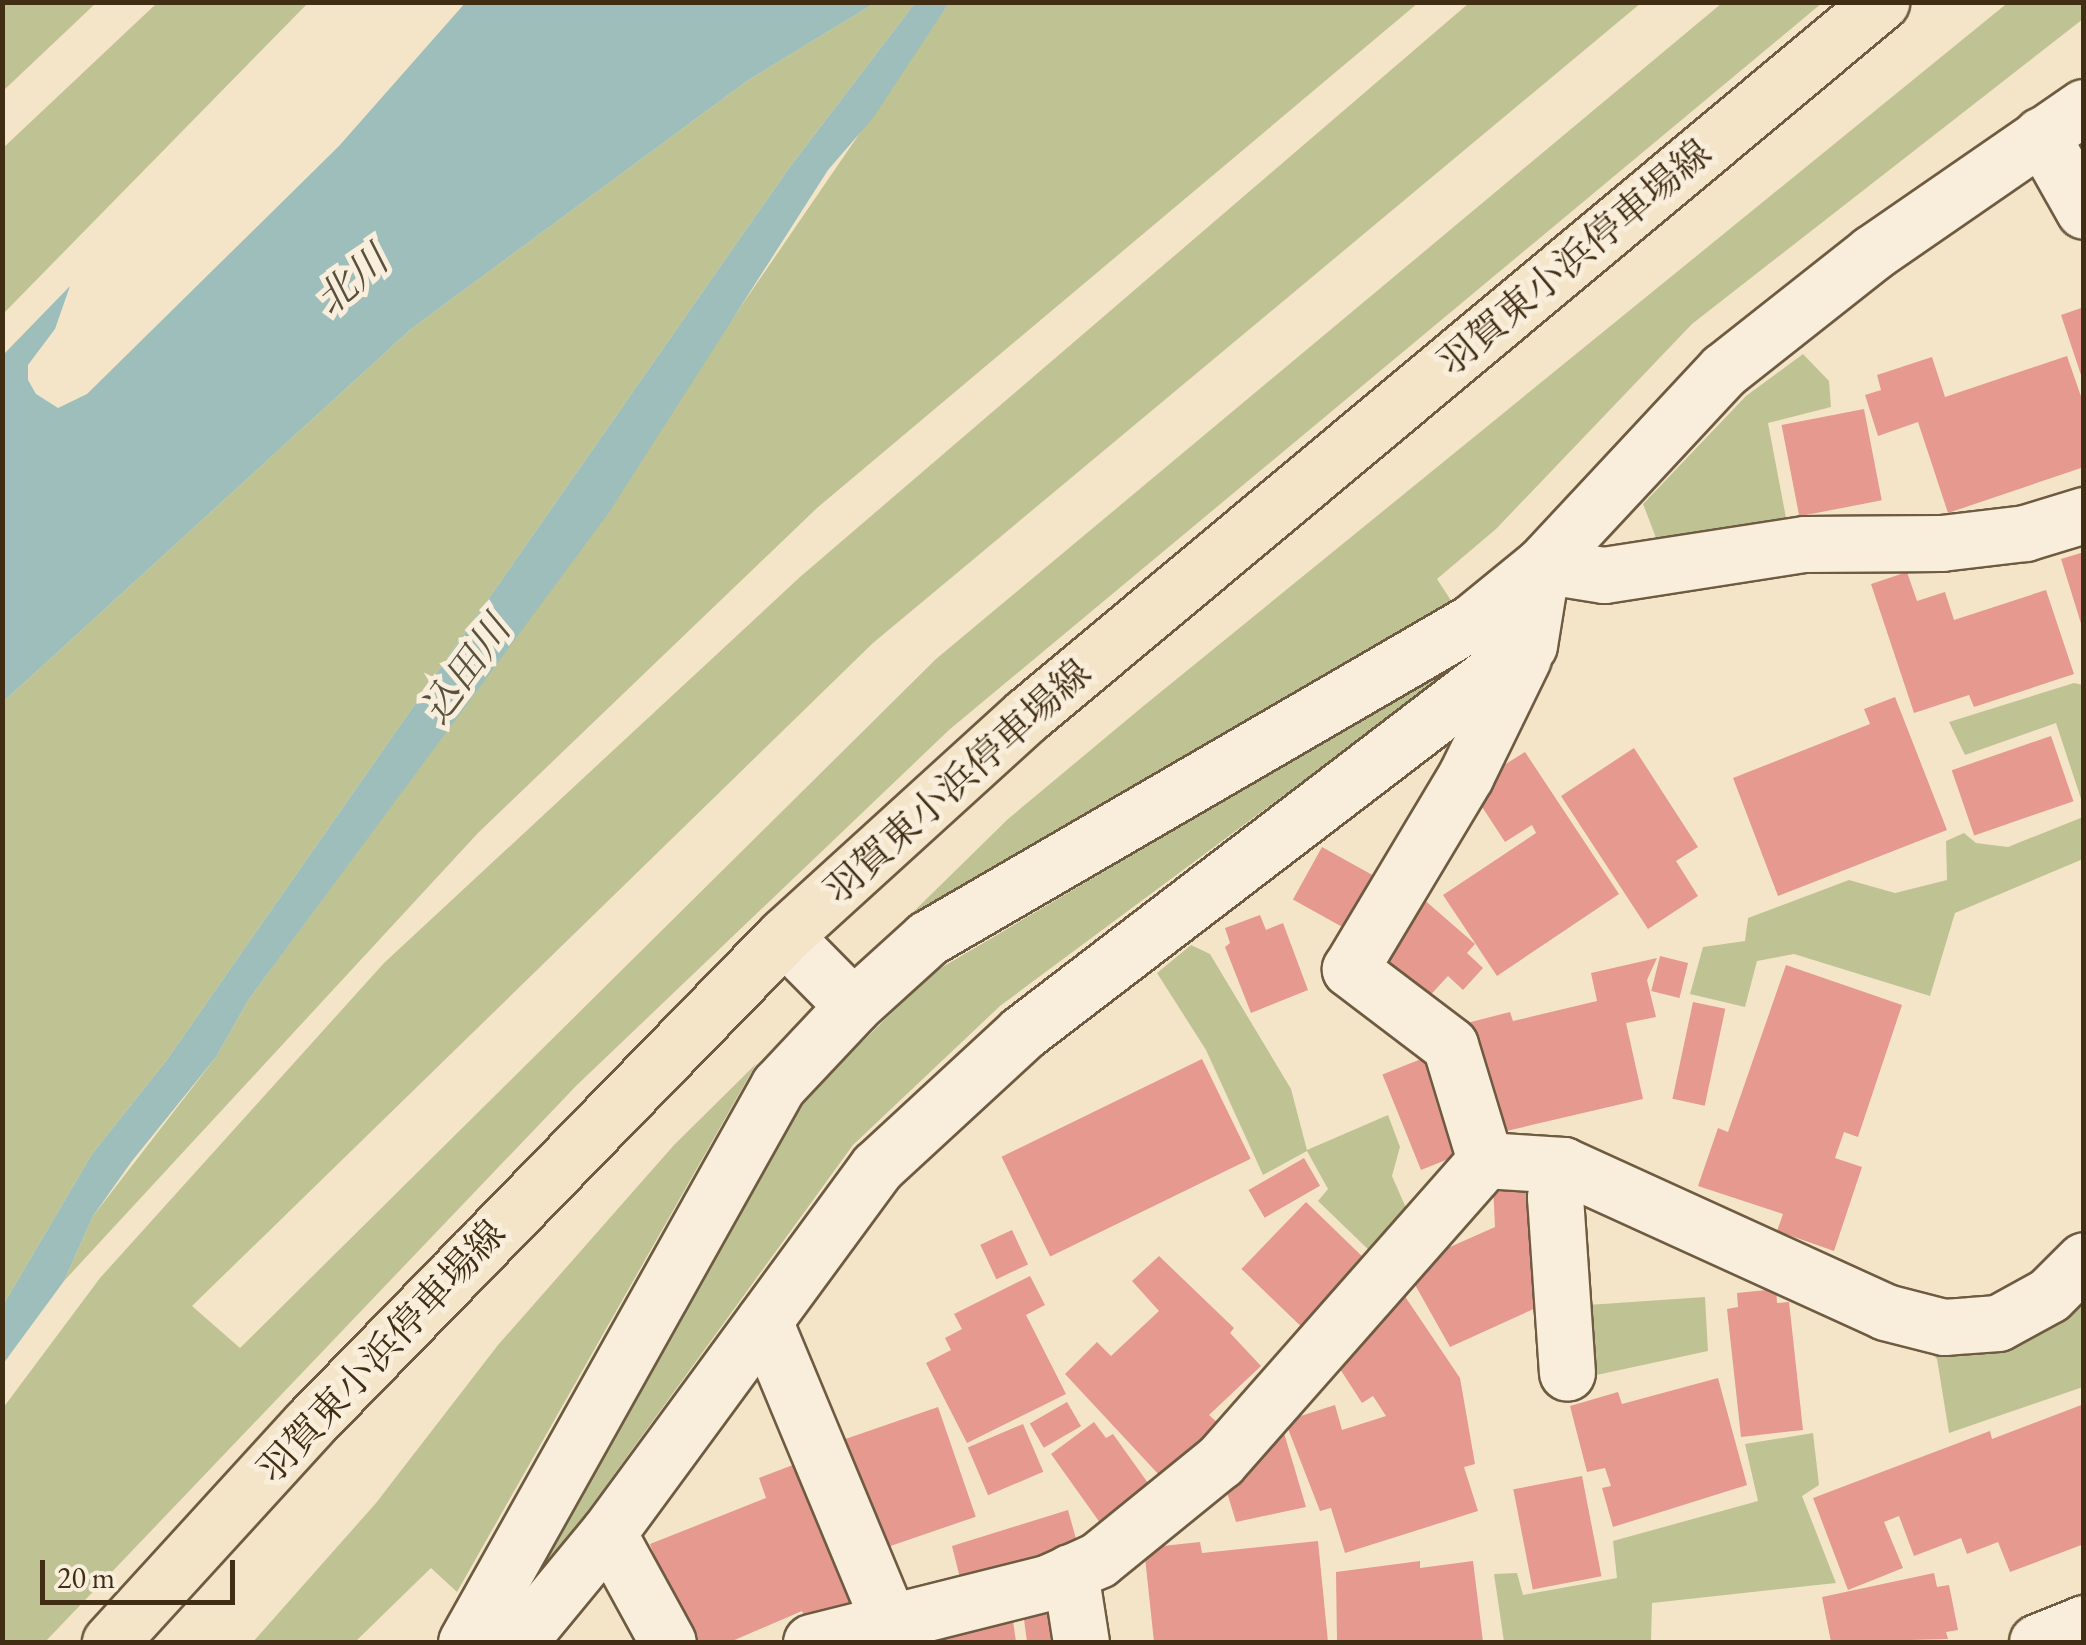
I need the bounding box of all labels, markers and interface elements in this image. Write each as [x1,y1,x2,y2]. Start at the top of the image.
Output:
street label: 羽賀東小浜停車場線 [1428,130,1720,384]
water label: 北川 [305,236,397,324]
water label: 込田川 [410,606,520,732]
street label: 羽賀東小浜停車場線 [815,650,1099,912]
street label: 羽賀東小浜停車場線 [248,1210,514,1492]
scale bar [45,1540,240,1602]
text: 20 m [57,1558,115,1597]

